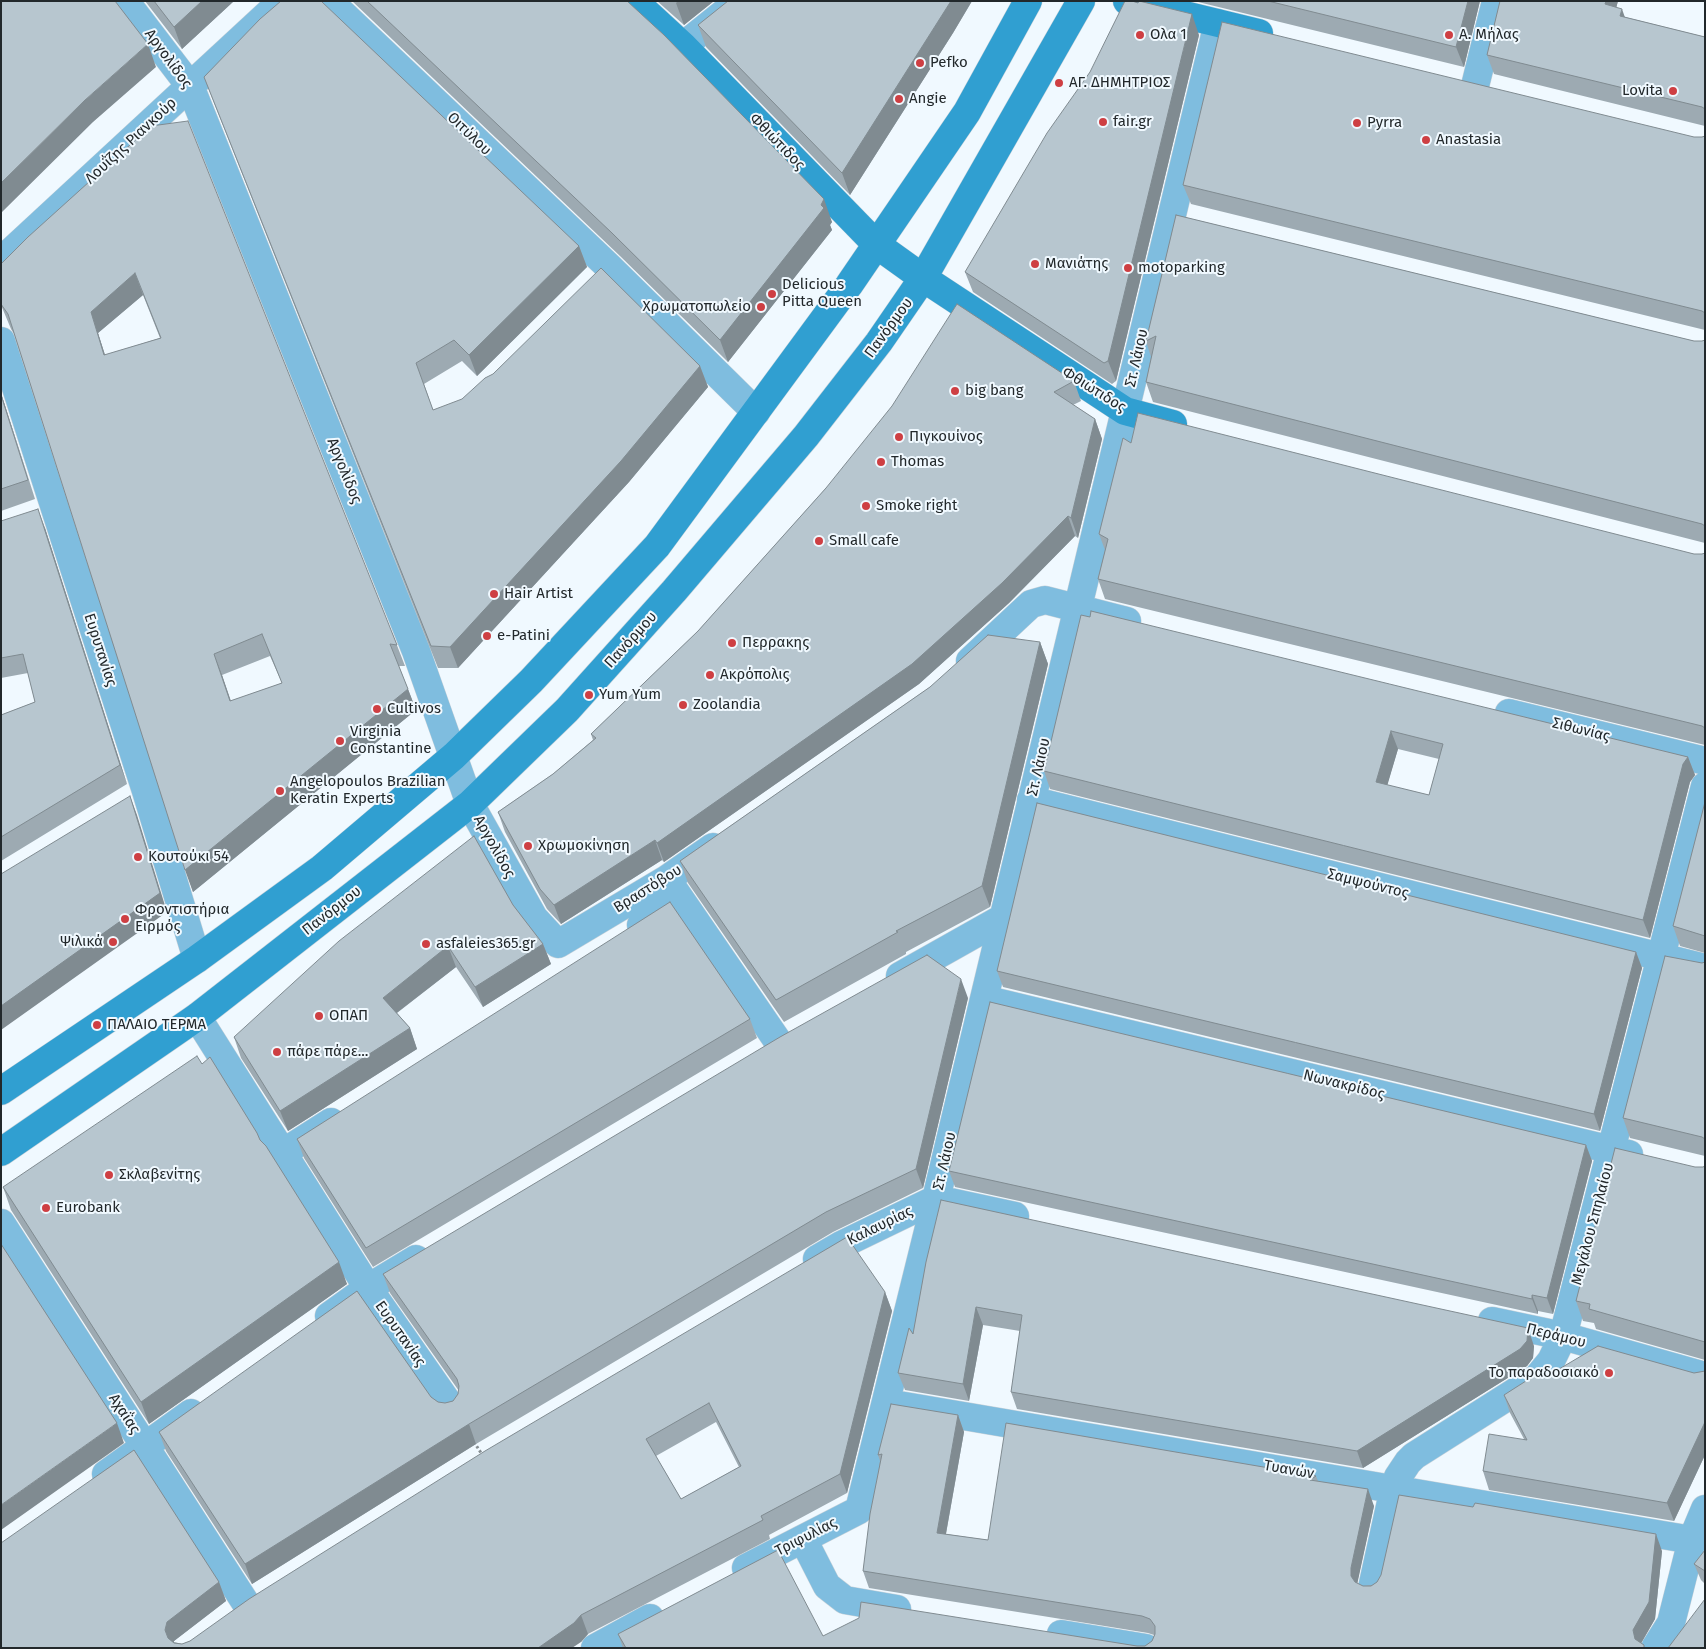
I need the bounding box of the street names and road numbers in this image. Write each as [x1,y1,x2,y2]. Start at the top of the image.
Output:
street label: Αργολίδος [140,26,196,92]
street label: Λουΐζης Ριανκούρ [82,94,180,188]
street label: Οιτύλου [443,109,495,159]
street label: Φθιώτιδος [746,110,808,174]
street label: Πανόρμου [861,294,917,362]
street label: Στ. Λάιου [1122,327,1152,389]
street label: Φθιώτιδος [1059,363,1129,417]
street label: Αργολίδος [323,436,365,506]
street label: Πανόρμου [601,608,661,672]
street label: Ευρυτανίας [80,611,120,689]
street label: Σιθωνίας [1550,714,1612,746]
street label: Στ. Λάιου [1024,736,1054,798]
street label: Αργολίδος [469,812,519,882]
street label: Βραστόβου [611,861,685,917]
street label: Σαμψούντος [1326,865,1410,903]
street label: Πανόρμου [299,882,365,940]
street label: Νωνακρίδος [1301,1066,1387,1104]
street label: Στ. Λάιου [930,1130,960,1192]
street label: Μεγάλου Σπηλαίου [1568,1161,1618,1287]
street label: Καλαυρίας [844,1202,916,1250]
street label: Ευρυτανίας [371,1298,429,1370]
street label: Περάμου [1524,1320,1588,1352]
street label: Αχαΐας [104,1391,144,1437]
street label: Τυανών [1263,1457,1315,1483]
street label: Τριφυλίας [772,1514,840,1560]

